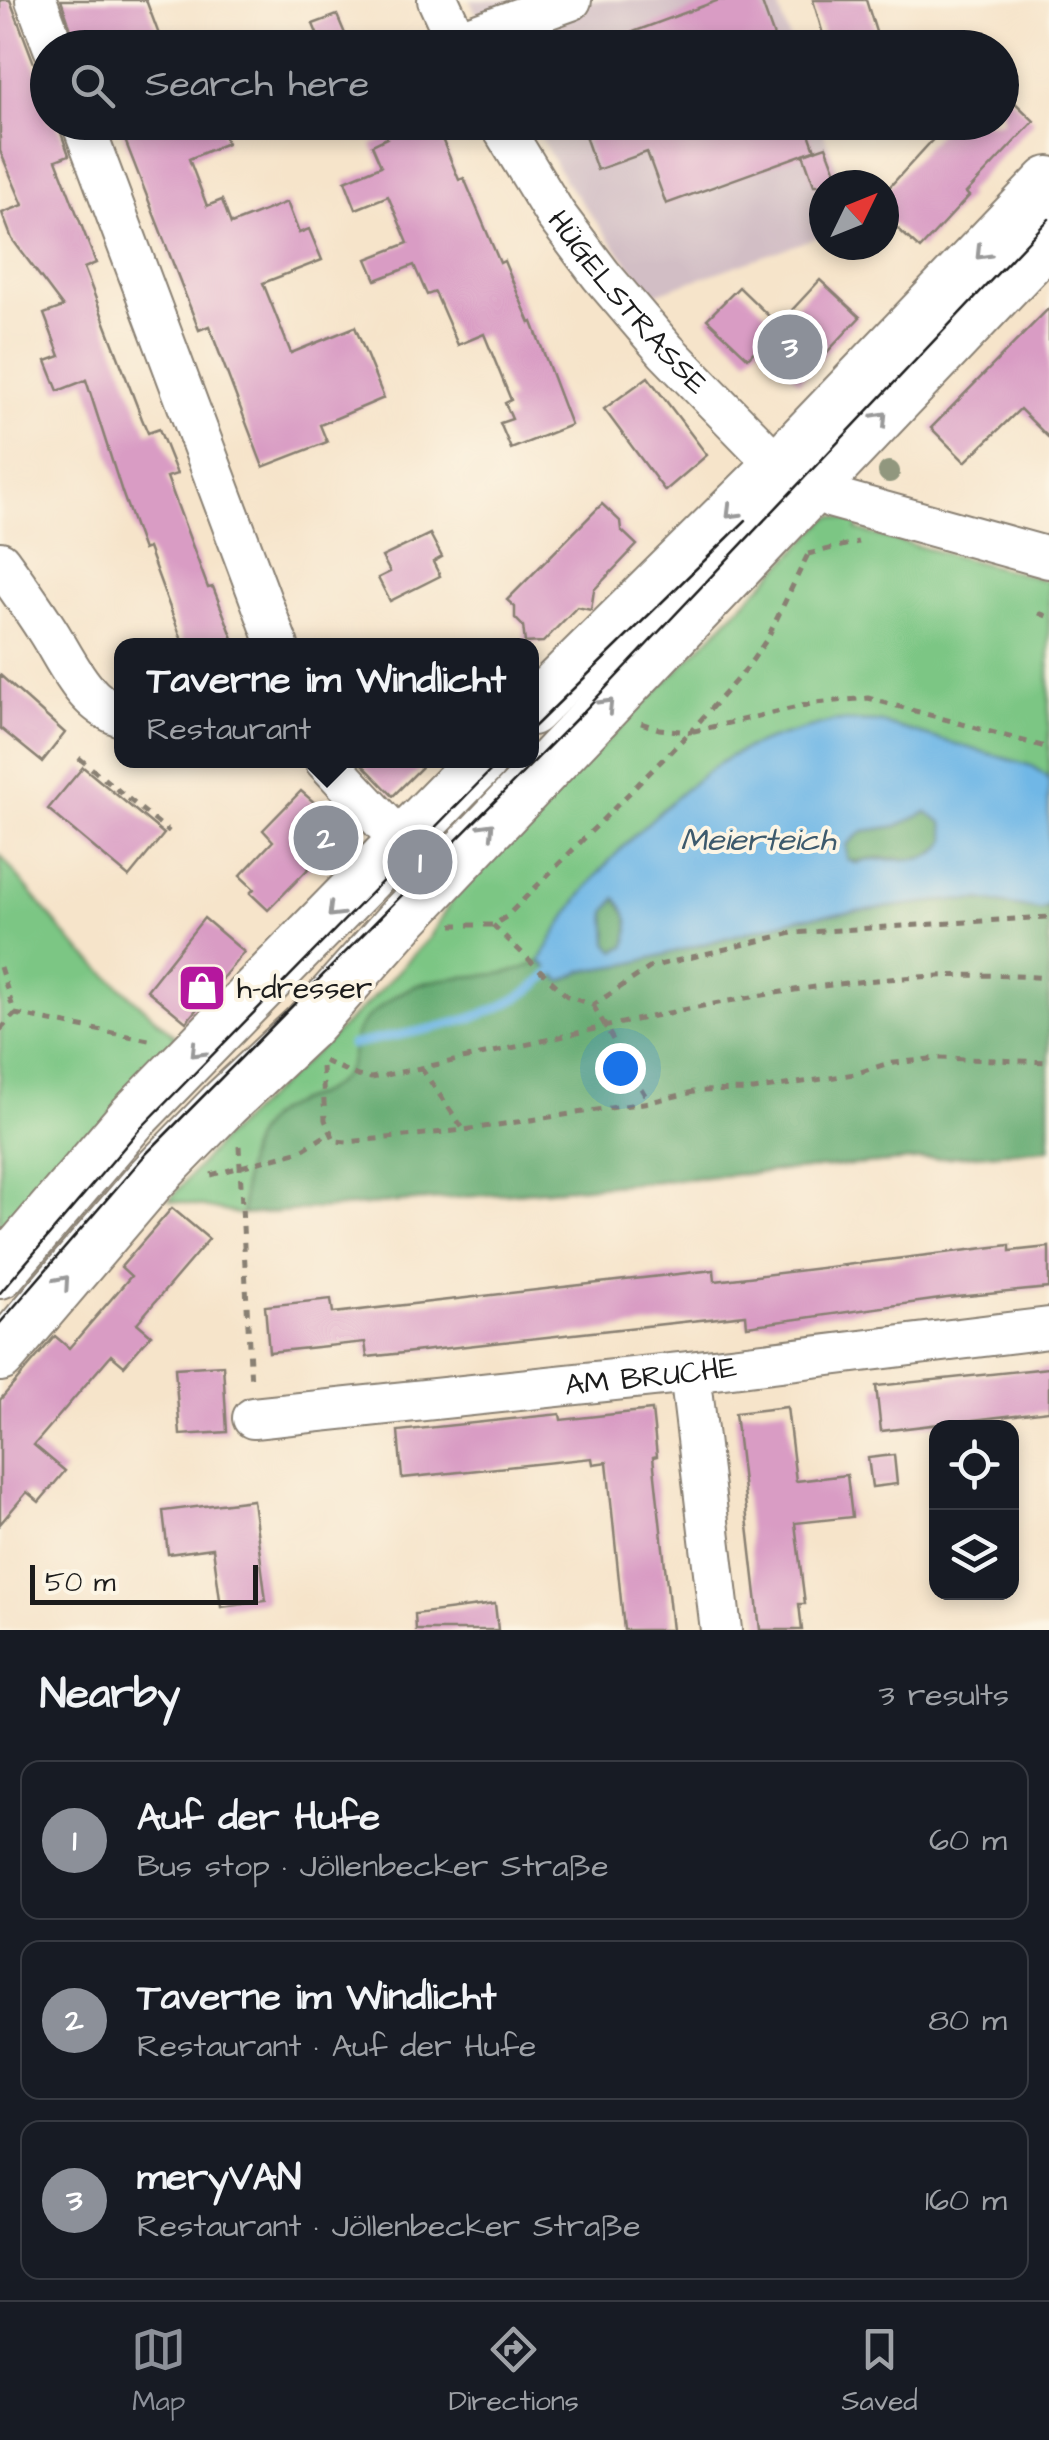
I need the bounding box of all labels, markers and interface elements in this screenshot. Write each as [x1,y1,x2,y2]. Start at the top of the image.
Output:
search box [30,30,1019,140]
icon: search [65,58,120,113]
text: Search here [145,59,369,111]
north arrow [809,170,899,260]
street label: HÜGELSTRASSE [537,202,717,404]
one-way arrow [976,241,994,259]
pin: 3 [758,310,822,384]
one-way arrow [869,411,887,429]
one-way arrow [726,500,744,518]
popup [114,638,539,768]
text: Taverne im Windlicht [147,655,506,707]
one-way arrow [596,699,614,717]
text: Restaurant [147,707,311,752]
pin: 2 [294,800,358,876]
water label: Meierteich [681,818,837,863]
one-way arrow [476,823,494,841]
pin: 1 [388,824,452,900]
one-way arrow [327,900,345,918]
shop icon: h-dresser [176,962,228,1014]
place label: h-dresser [237,968,372,1010]
one-way arrow [191,1039,209,1057]
your location [595,1043,646,1094]
one-way arrow [52,1275,70,1293]
street label: AM BRUCHE [563,1346,740,1407]
map controls [929,1420,1019,1600]
button: locate [929,1420,1019,1510]
button: layers [929,1510,1019,1600]
scale bar [30,1560,258,1604]
text: 50 m [45,1563,116,1602]
text: Nearby [40,1666,180,1724]
text: 3 results [879,1673,1009,1718]
text: Auf der Hufe [137,1792,380,1844]
text: 1 [72,1818,77,1863]
text: 60 m [929,1818,1007,1863]
text: Bus stop · Jöllenbecker Straße [137,1844,609,1889]
text: Taverne im Windlicht [137,1972,496,2024]
text: 2 [65,1998,84,2043]
text: 80 m [928,1998,1007,2043]
text: Restaurant · Auf der Hufe [137,2024,536,2069]
text: meryVAN [137,2152,301,2204]
text: 3 [66,2178,83,2223]
text: 160 m [925,2178,1007,2223]
text: Restaurant · Jöllenbecker Straße [137,2204,640,2249]
tab: Map [131,2322,186,2421]
tab: Directions [449,2322,579,2421]
tab: Saved [841,2322,918,2421]

